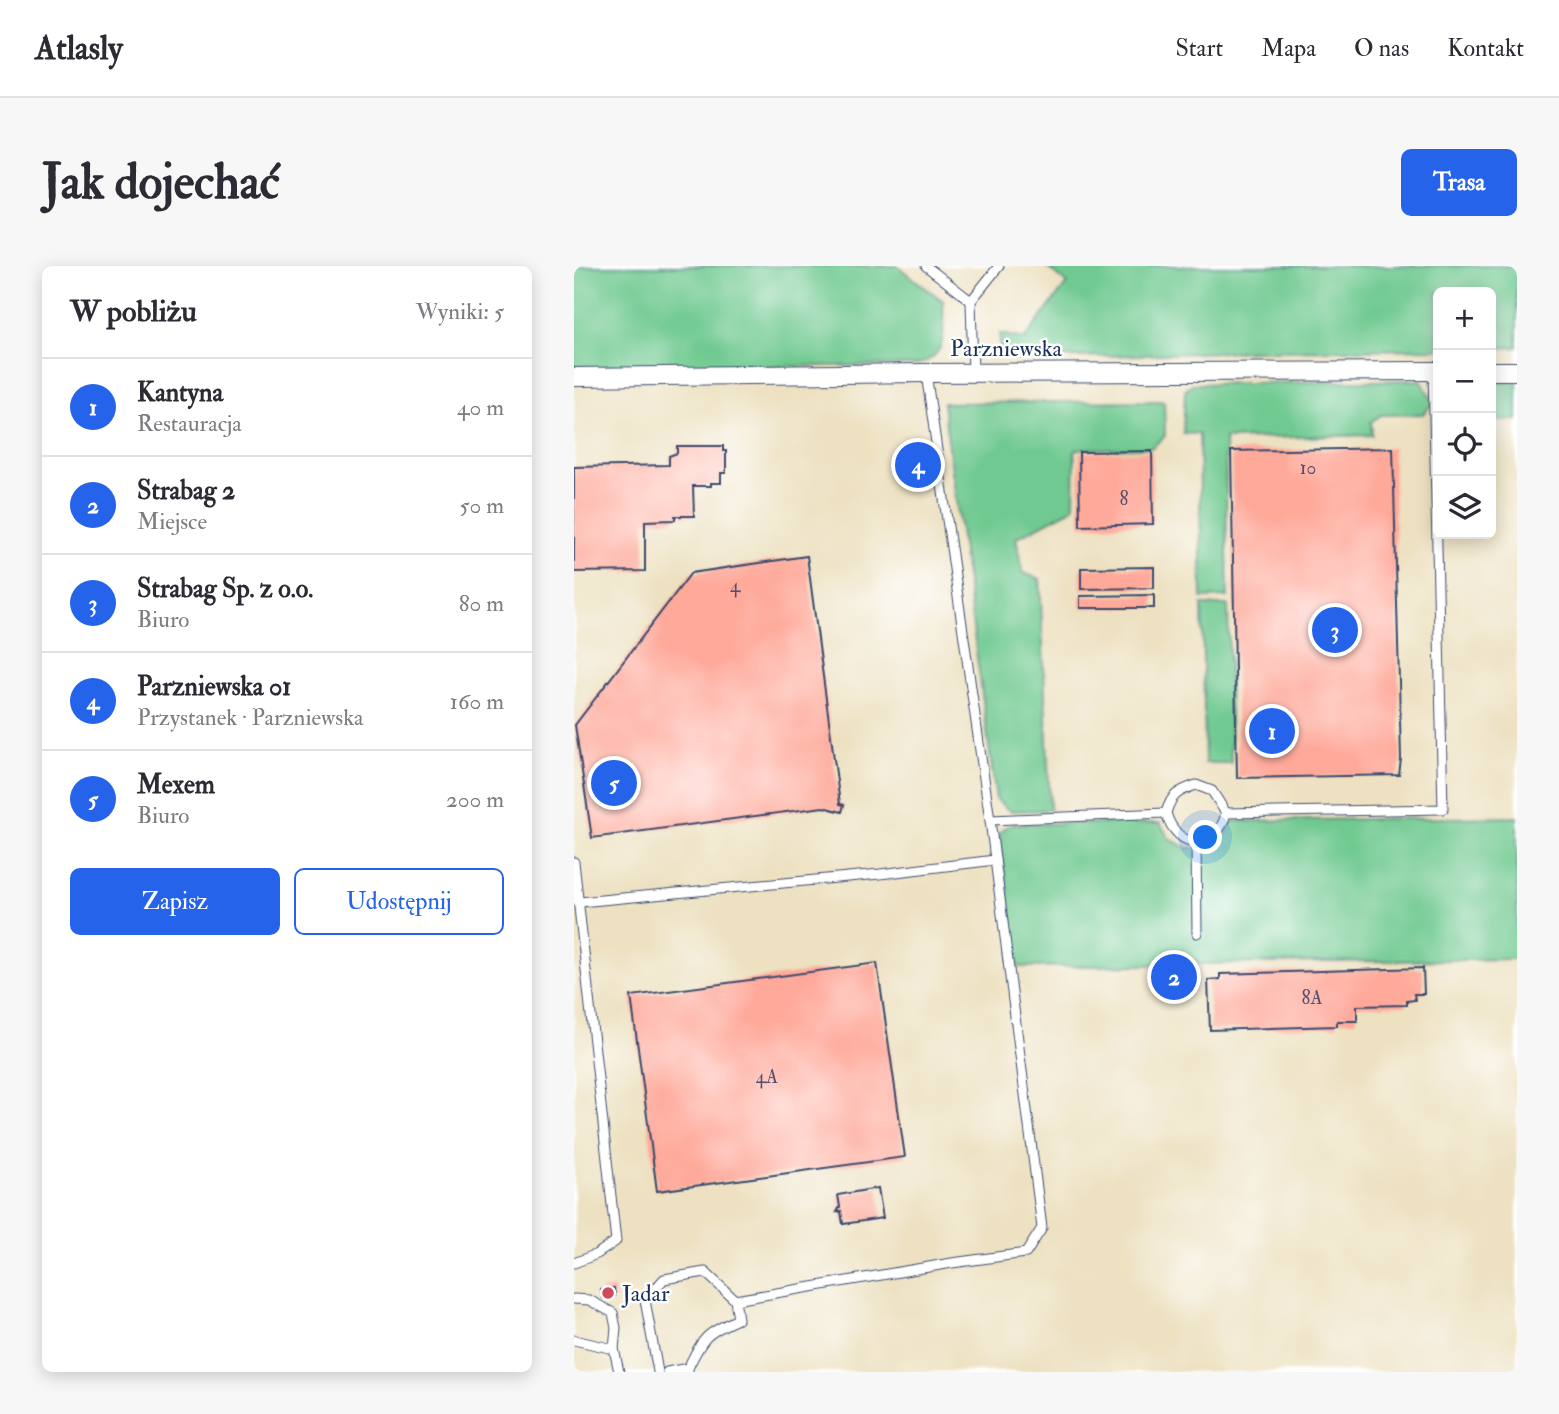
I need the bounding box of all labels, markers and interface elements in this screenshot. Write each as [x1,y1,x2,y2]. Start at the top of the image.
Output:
text: Atlasly [35,28,123,69]
text: Start [1175,33,1223,64]
text: Mapa [1261,33,1316,64]
text: O nas [1354,33,1409,64]
text: Kontakt [1447,33,1524,64]
button: Trasa [1401,149,1517,216]
text: Jak dojechać [42,152,280,213]
map controls [1433,287,1496,539]
button: + [1433,287,1496,350]
text: W pobliżu [70,293,197,330]
text: Wyniki: 5 [416,297,504,326]
street label: Parzniewska [950,334,1062,363]
button: − [1433,350,1496,413]
text: Kantyna [137,377,223,409]
text: 1 [89,393,97,422]
text: 40 m [457,393,504,422]
text: Restauracja [137,409,242,438]
button: locate [1433,413,1496,476]
pin: 4 [895,439,941,491]
house number: 10 [1300,456,1316,480]
text: Strabag 2 [137,475,235,507]
button: layers [1433,476,1496,539]
house number: 8 [1120,487,1129,511]
text: 2 [87,491,99,520]
text: 50 m [460,491,504,520]
text: Miejsce [137,507,207,536]
text: Strabag Sp. z o.o. [137,573,313,605]
house number: 4 [730,574,741,598]
text: 3 [89,589,97,618]
text: 80 m [459,589,504,618]
pin: 3 [1312,604,1358,656]
text: Biuro [137,605,189,634]
text: Parzniewska 01 [137,671,291,703]
text: 4 [87,687,99,716]
text: 160 m [450,687,504,716]
text: Przystanek · Parzniewska [137,703,363,732]
pin: 1 [1249,705,1295,757]
pin: 5 [591,757,637,809]
text: Mexem [137,769,215,801]
text: 5 [88,785,98,814]
text: 200 m [446,785,504,814]
text: Biuro [137,801,189,830]
your location [1188,820,1222,854]
button: Zapisz [70,868,280,935]
button: Udostępnij [294,868,504,935]
pin: 2 [1151,951,1197,1003]
house number: 8A [1302,986,1323,1010]
house number: 4A [756,1065,778,1089]
place label: Jadar [621,1279,670,1308]
marker: Jadar [600,1285,616,1301]

